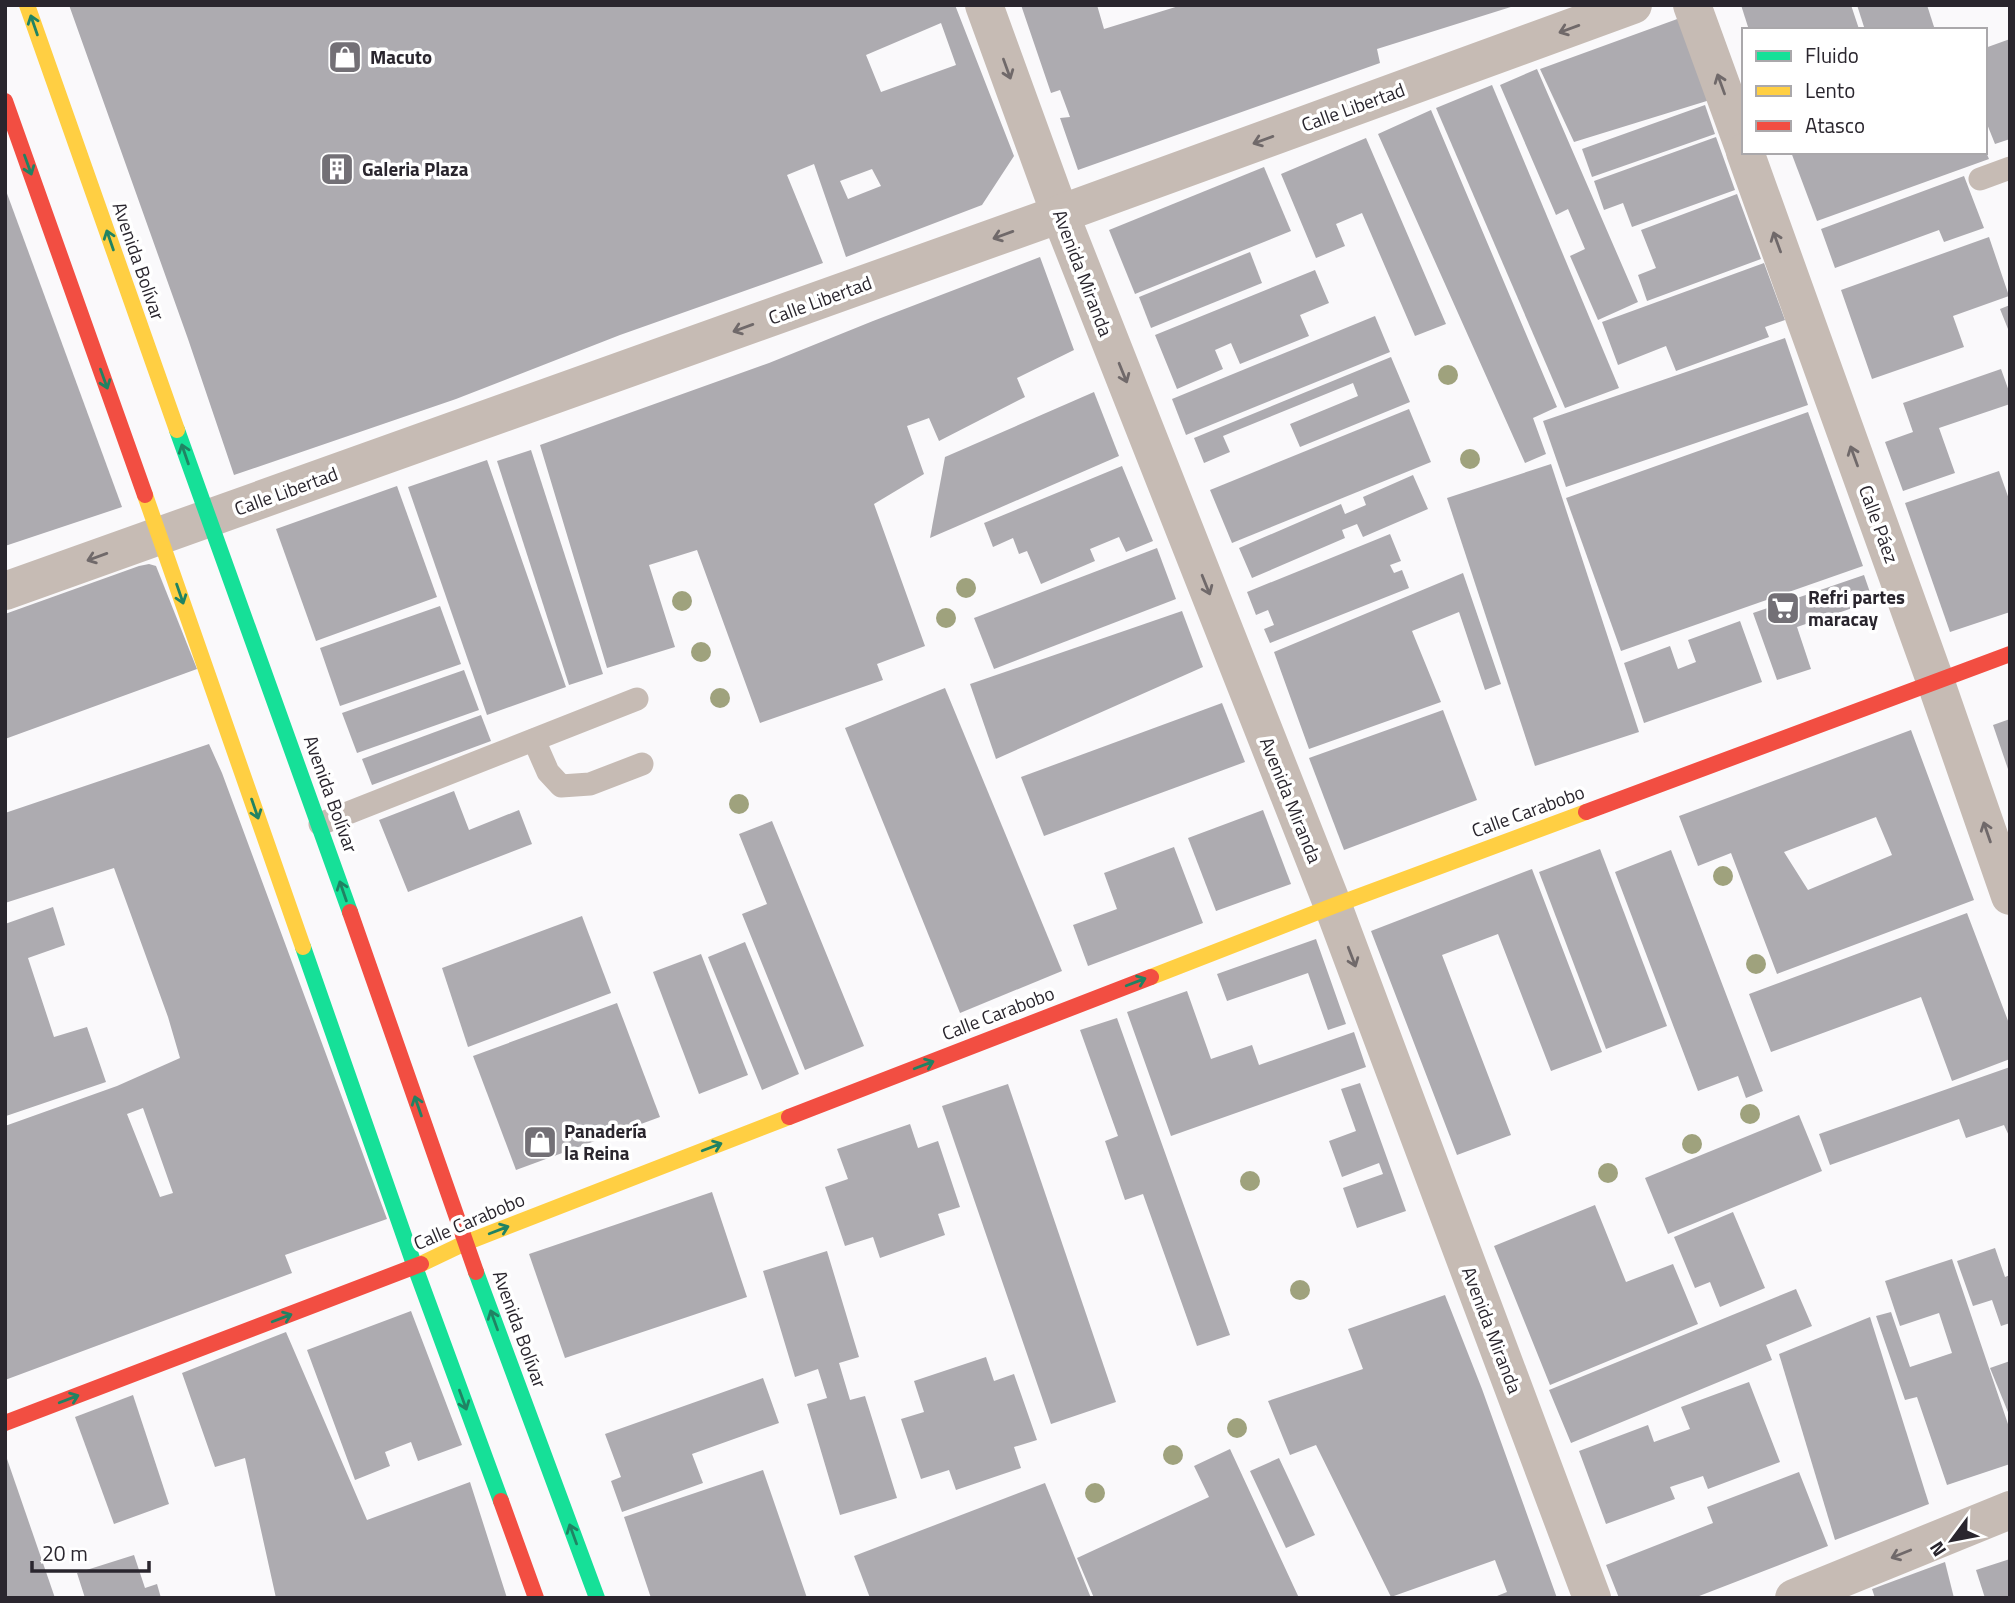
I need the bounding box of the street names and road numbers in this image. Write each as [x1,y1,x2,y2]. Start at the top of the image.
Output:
street label: Calle Libertad [1297,74,1409,139]
street label: Avenida Bolívar [106,198,173,324]
street label: Avenida Miranda [1046,205,1121,341]
street label: Calle Libertad [764,267,876,332]
street label: Calle Libertad [230,458,342,523]
street label: Calle Páez [1852,481,1907,567]
street label: Avenida Bolívar [297,731,366,857]
street label: Avenida Miranda [1253,732,1330,868]
street label: Calle Carabobo [1467,777,1588,844]
street label: Calle Carabobo [937,978,1058,1047]
street label: Calle Carabobo [409,1184,529,1257]
street label: Avenida Miranda [1455,1262,1530,1398]
street label: Avenida Bolívar [486,1266,555,1392]

